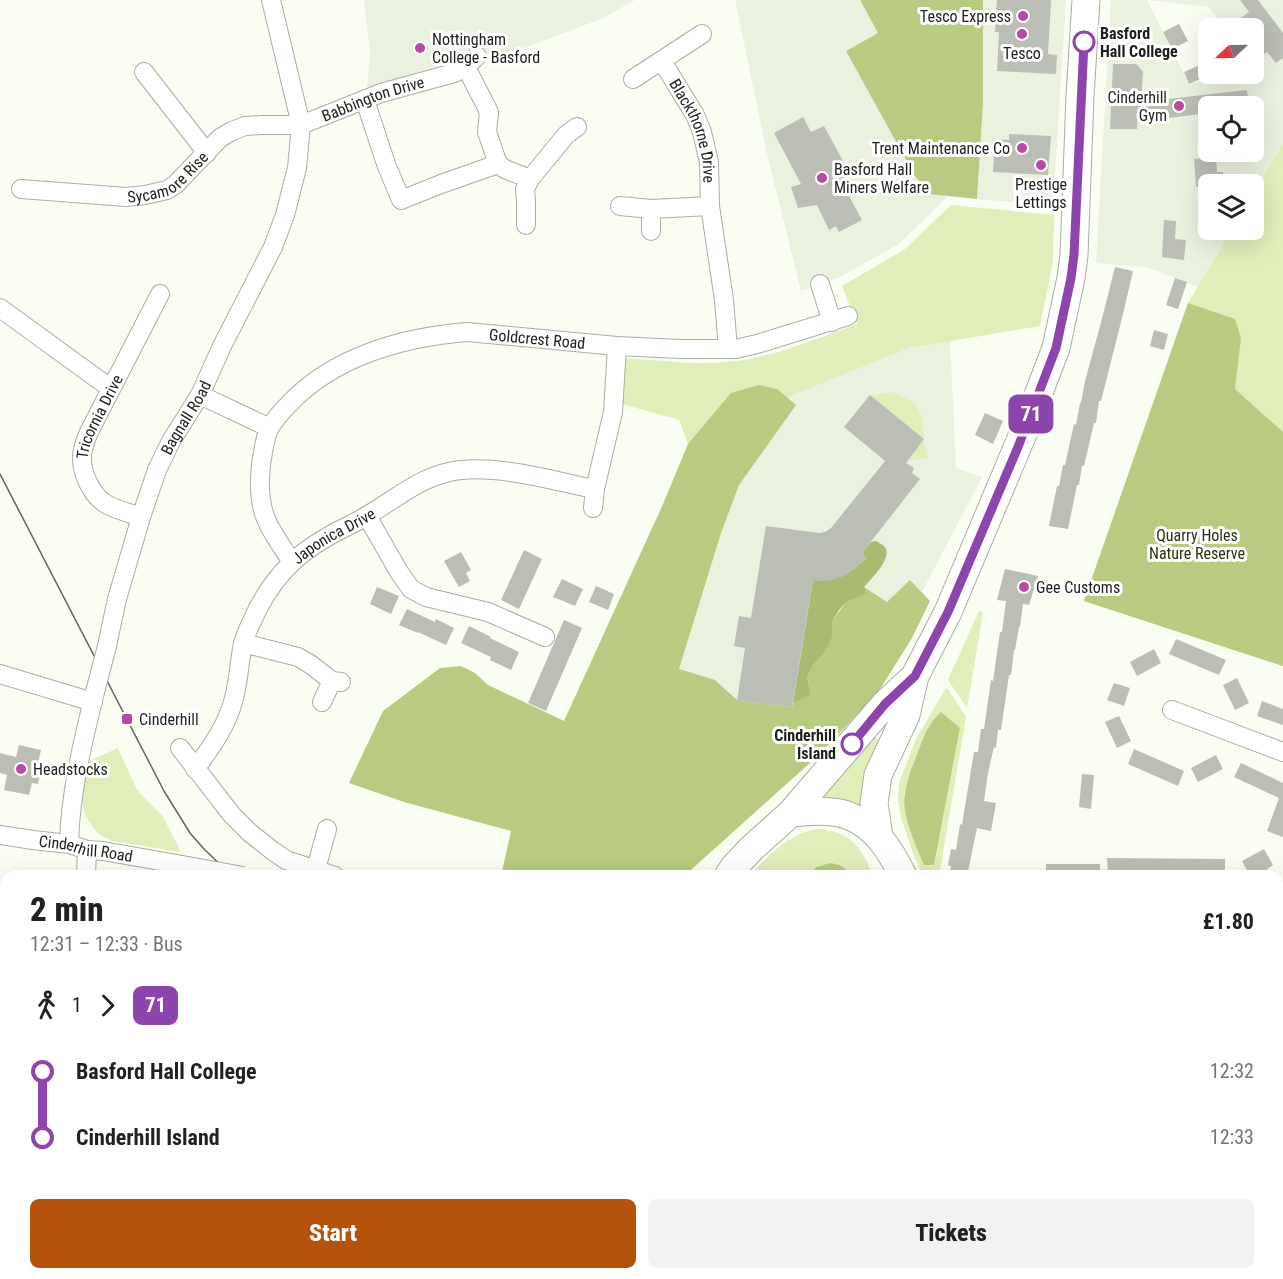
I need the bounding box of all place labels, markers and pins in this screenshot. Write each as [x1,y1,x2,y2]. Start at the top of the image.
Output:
place label: Tesco Express [920,7,1011,26]
marker: Tesco Express [1016,9,1030,23]
place label: Basford Hall College [1100,24,1178,61]
marker: Tesco [1015,27,1029,41]
place label: Nottingham College - Basford [432,30,540,67]
marker: Basford Hall College [1073,31,1095,53]
marker: Nottingham College - Basford [413,41,427,55]
place label: Tesco [1003,44,1041,63]
place label: Cinderhill Gym [1107,88,1167,125]
marker: Cinderhill Gym [1172,99,1186,113]
place label: Trent Maintenance Co [872,139,1010,158]
marker: Trent Maintenance Co [1015,141,1029,155]
marker: Prestige Lettings [1034,158,1048,172]
place label: Basford Hall Miners Welfare [834,160,929,197]
marker: Basford Hall Miners Welfare [815,171,829,185]
place label: Prestige Lettings [1015,175,1067,212]
place label: Gee Customs [1036,578,1120,597]
marker: Gee Customs [1017,580,1031,594]
place label: Cinderhill [139,710,199,729]
marker: Cinderhill [120,712,134,726]
place label: Cinderhill Island [774,726,836,763]
marker: Cinderhill Island [841,733,863,755]
place label: Headstocks [33,760,108,779]
marker: Headstocks [14,762,28,776]

